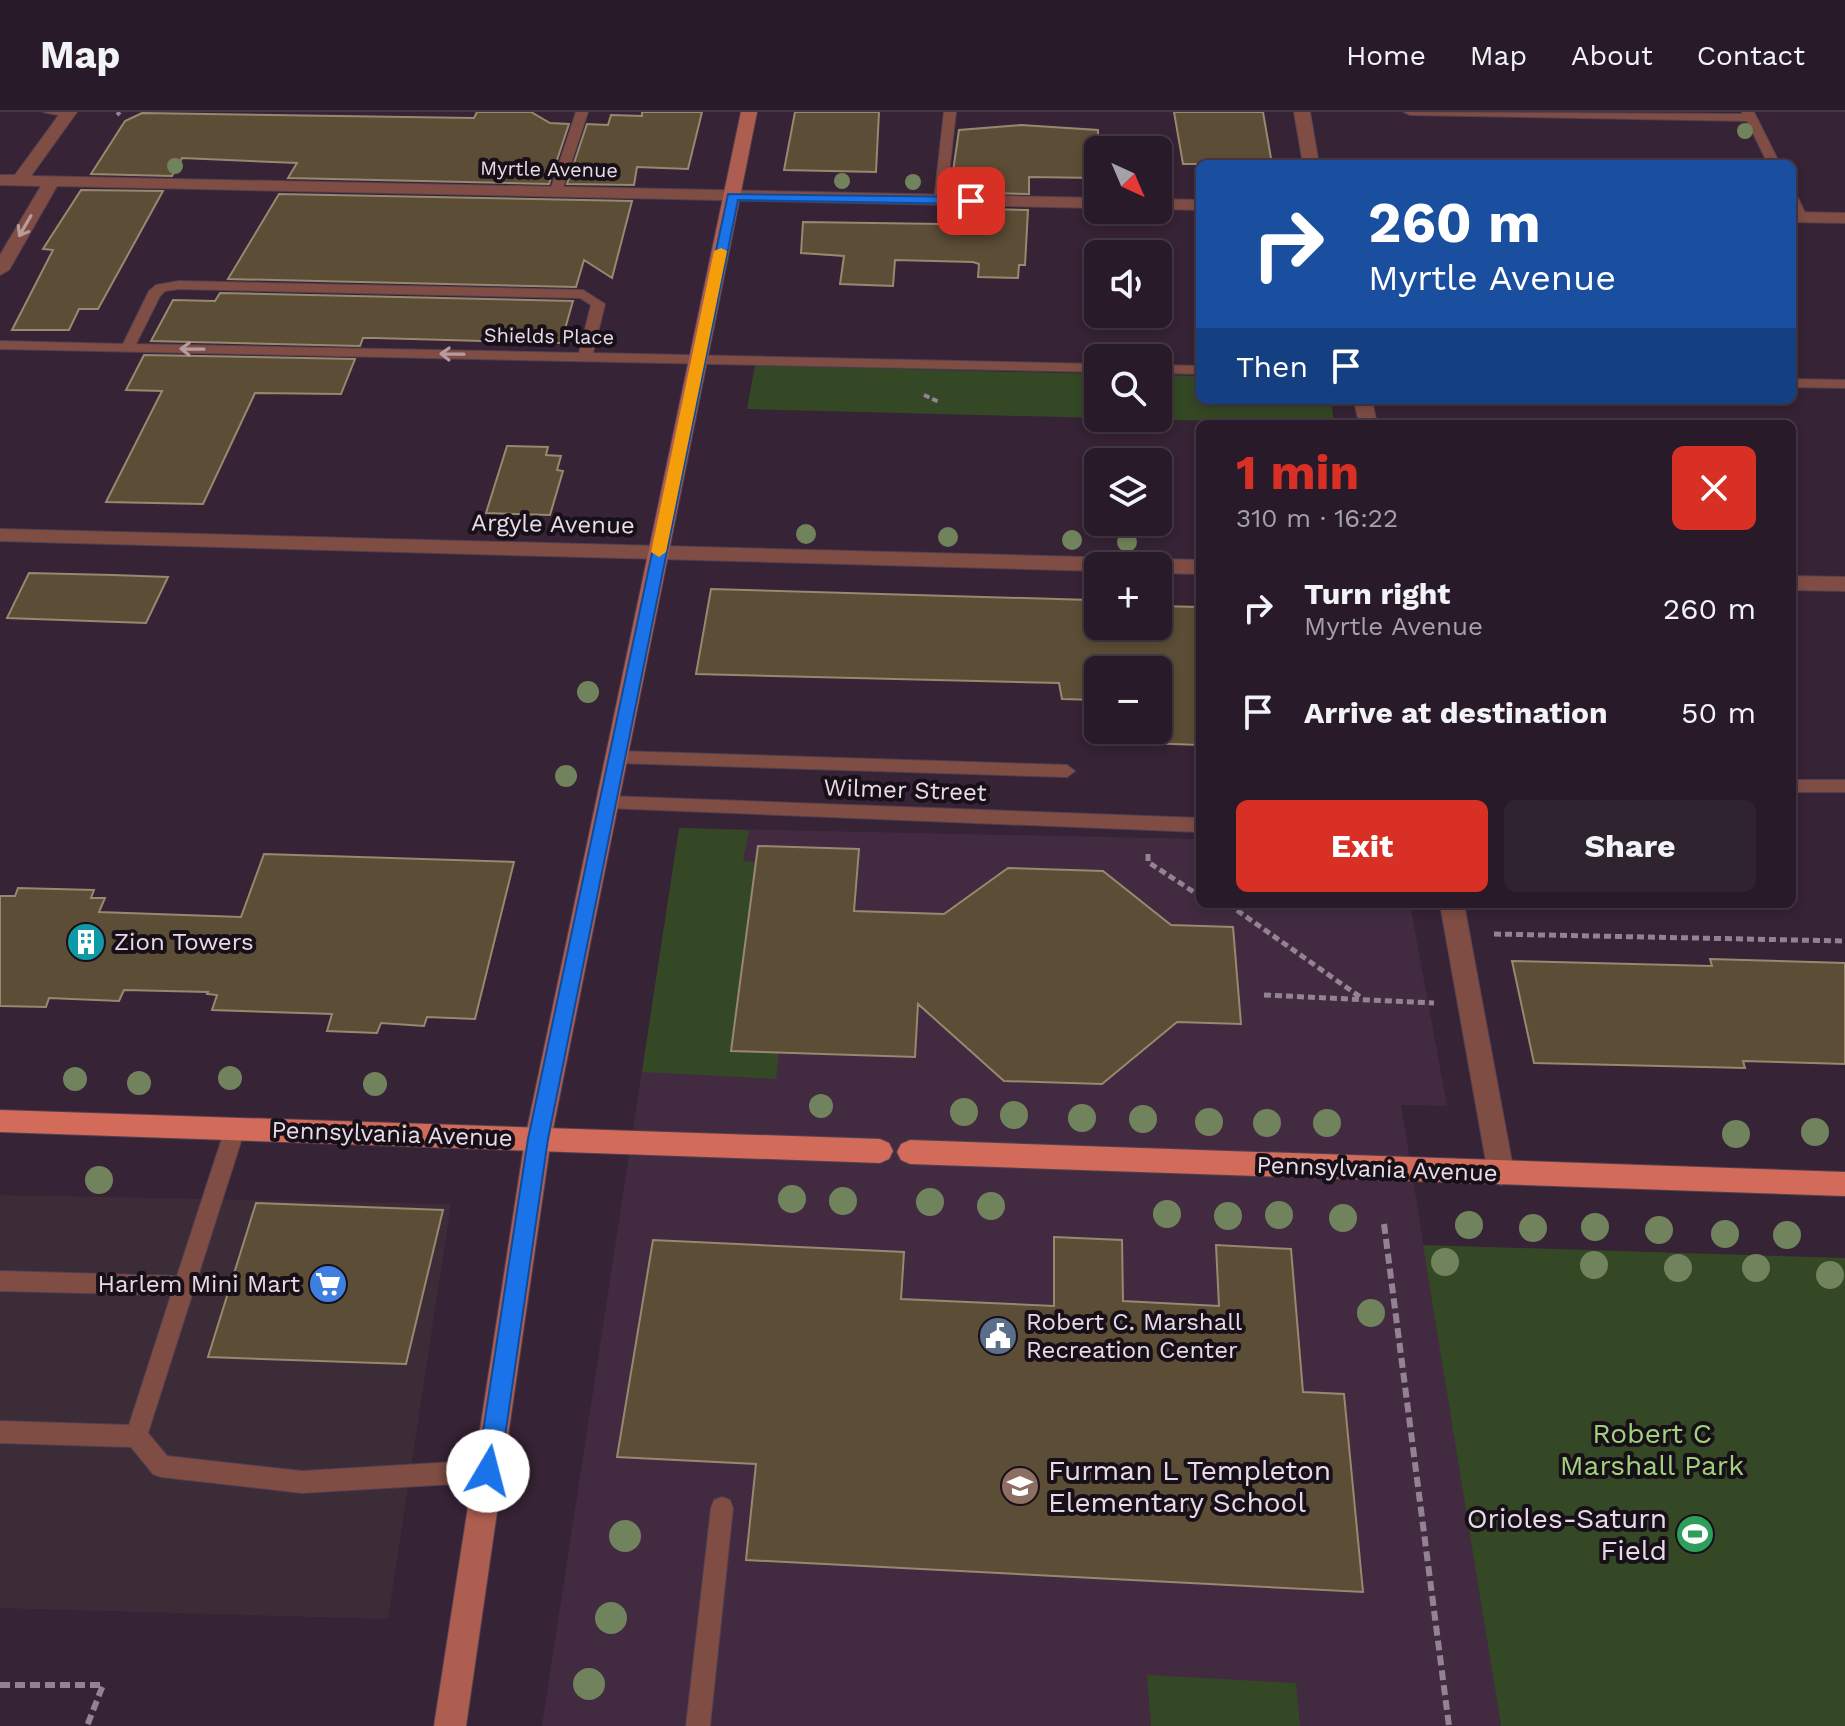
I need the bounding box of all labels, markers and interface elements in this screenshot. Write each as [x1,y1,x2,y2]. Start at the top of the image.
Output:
text: Map [40,33,120,77]
text: Home [1346,39,1426,72]
text: Map [1470,39,1527,72]
text: About [1571,39,1653,72]
text: Contact [1697,39,1805,72]
north arrow [1084,136,1172,224]
map controls [1084,136,1172,744]
street label: Myrtle Avenue [480,156,618,182]
pin [937,167,1005,235]
icon: arrive [949,179,993,223]
text: 260 m [1368,190,1541,256]
icon: right [1236,192,1340,296]
one-way arrow [17,214,33,237]
button: sound [1084,240,1172,328]
text: Myrtle Avenue [1368,257,1616,299]
street label: Shields Place [484,323,614,349]
one-way arrow [179,341,206,357]
button: search [1084,344,1172,432]
icon: arrive [1324,344,1368,388]
one-way arrow [439,347,466,362]
text: Then [1236,349,1308,384]
text: 1 min [1236,444,1359,501]
button: close [1672,446,1756,530]
button: layers [1084,448,1172,536]
text: 310 m · 16:22 [1236,503,1398,533]
street label: Argyle Avenue [471,509,635,539]
button: + [1084,552,1172,640]
text: Turn right [1304,576,1450,611]
icon: right [1236,586,1280,630]
text: 260 m [1663,591,1756,626]
text: Myrtle Avenue [1304,611,1483,641]
button: − [1084,656,1172,744]
icon: arrive [1236,690,1280,734]
text: Arrive at destination [1304,695,1608,730]
text: 50 m [1681,695,1756,730]
street label: Wilmer Street [823,773,987,807]
button: Exit [1236,800,1488,892]
button: Share [1504,800,1756,892]
building icon: Zion Towers [65,921,107,963]
place label: Zion Towers [114,928,254,956]
street label: Pennsylvania Avenue [271,1116,513,1152]
street label: Pennsylvania Avenue [1256,1151,1498,1187]
supermarket icon: Harlem Mini Mart [307,1263,349,1305]
place label: Harlem Mini Mart [98,1270,300,1298]
place label: Robert C. Marshall Recreation Center [1026,1308,1243,1364]
public building icon: Robert C. Marshall Recreation Center [977,1315,1019,1357]
park label: Robert C Marshall Park [1560,1417,1744,1482]
position arrow [446,1429,530,1513]
place label: Furman L Templeton Elementary School [1048,1454,1331,1519]
school or university icon: Furman L Templeton Elementary School [999,1465,1041,1507]
place label: Orioles-Saturn Field [1467,1502,1667,1567]
sports icon: Orioles-Saturn Field [1674,1513,1716,1555]

